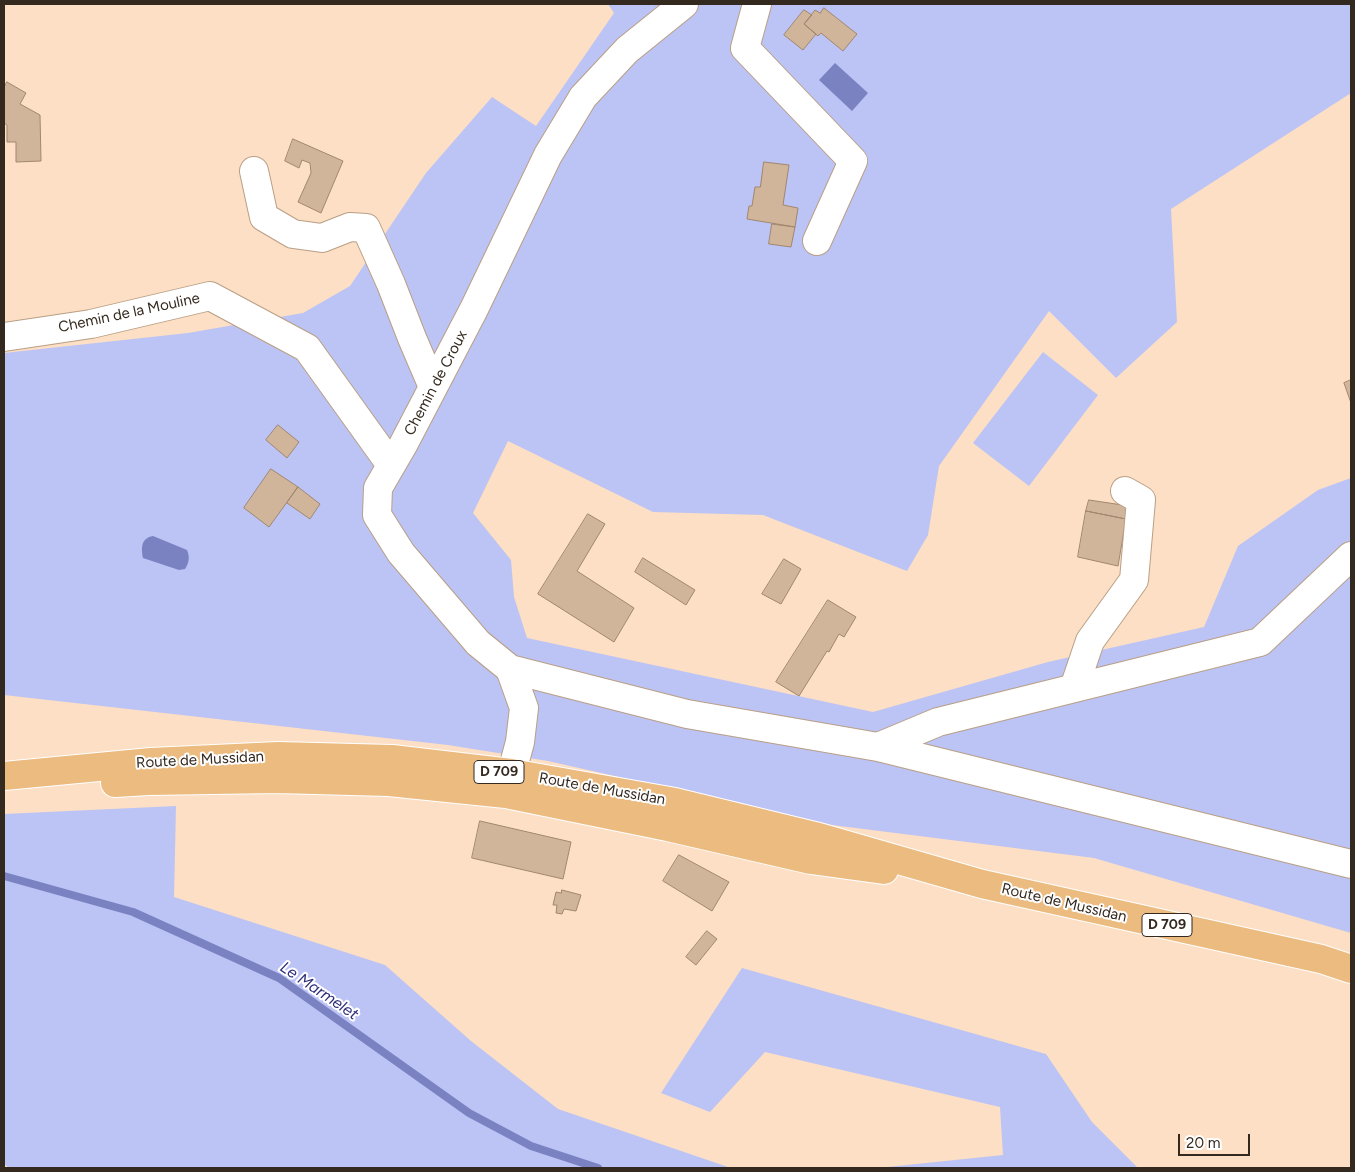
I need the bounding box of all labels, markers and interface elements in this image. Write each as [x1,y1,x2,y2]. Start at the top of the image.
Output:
street label: Chemin de la Mouline [57,289,201,337]
street label: Chemin de Croux [401,327,471,439]
street label: Route de Mussidan [136,748,264,772]
road number: D 709 [474,760,524,784]
street label: Route de Mussidan [537,769,667,809]
street label: Route de Mussidan [1000,880,1128,926]
road number: D 709 [1142,914,1192,936]
water label: Le Marmelet [276,958,362,1024]
scale bar [1180,1124,1252,1156]
text: 20 m [1186,1134,1220,1152]

